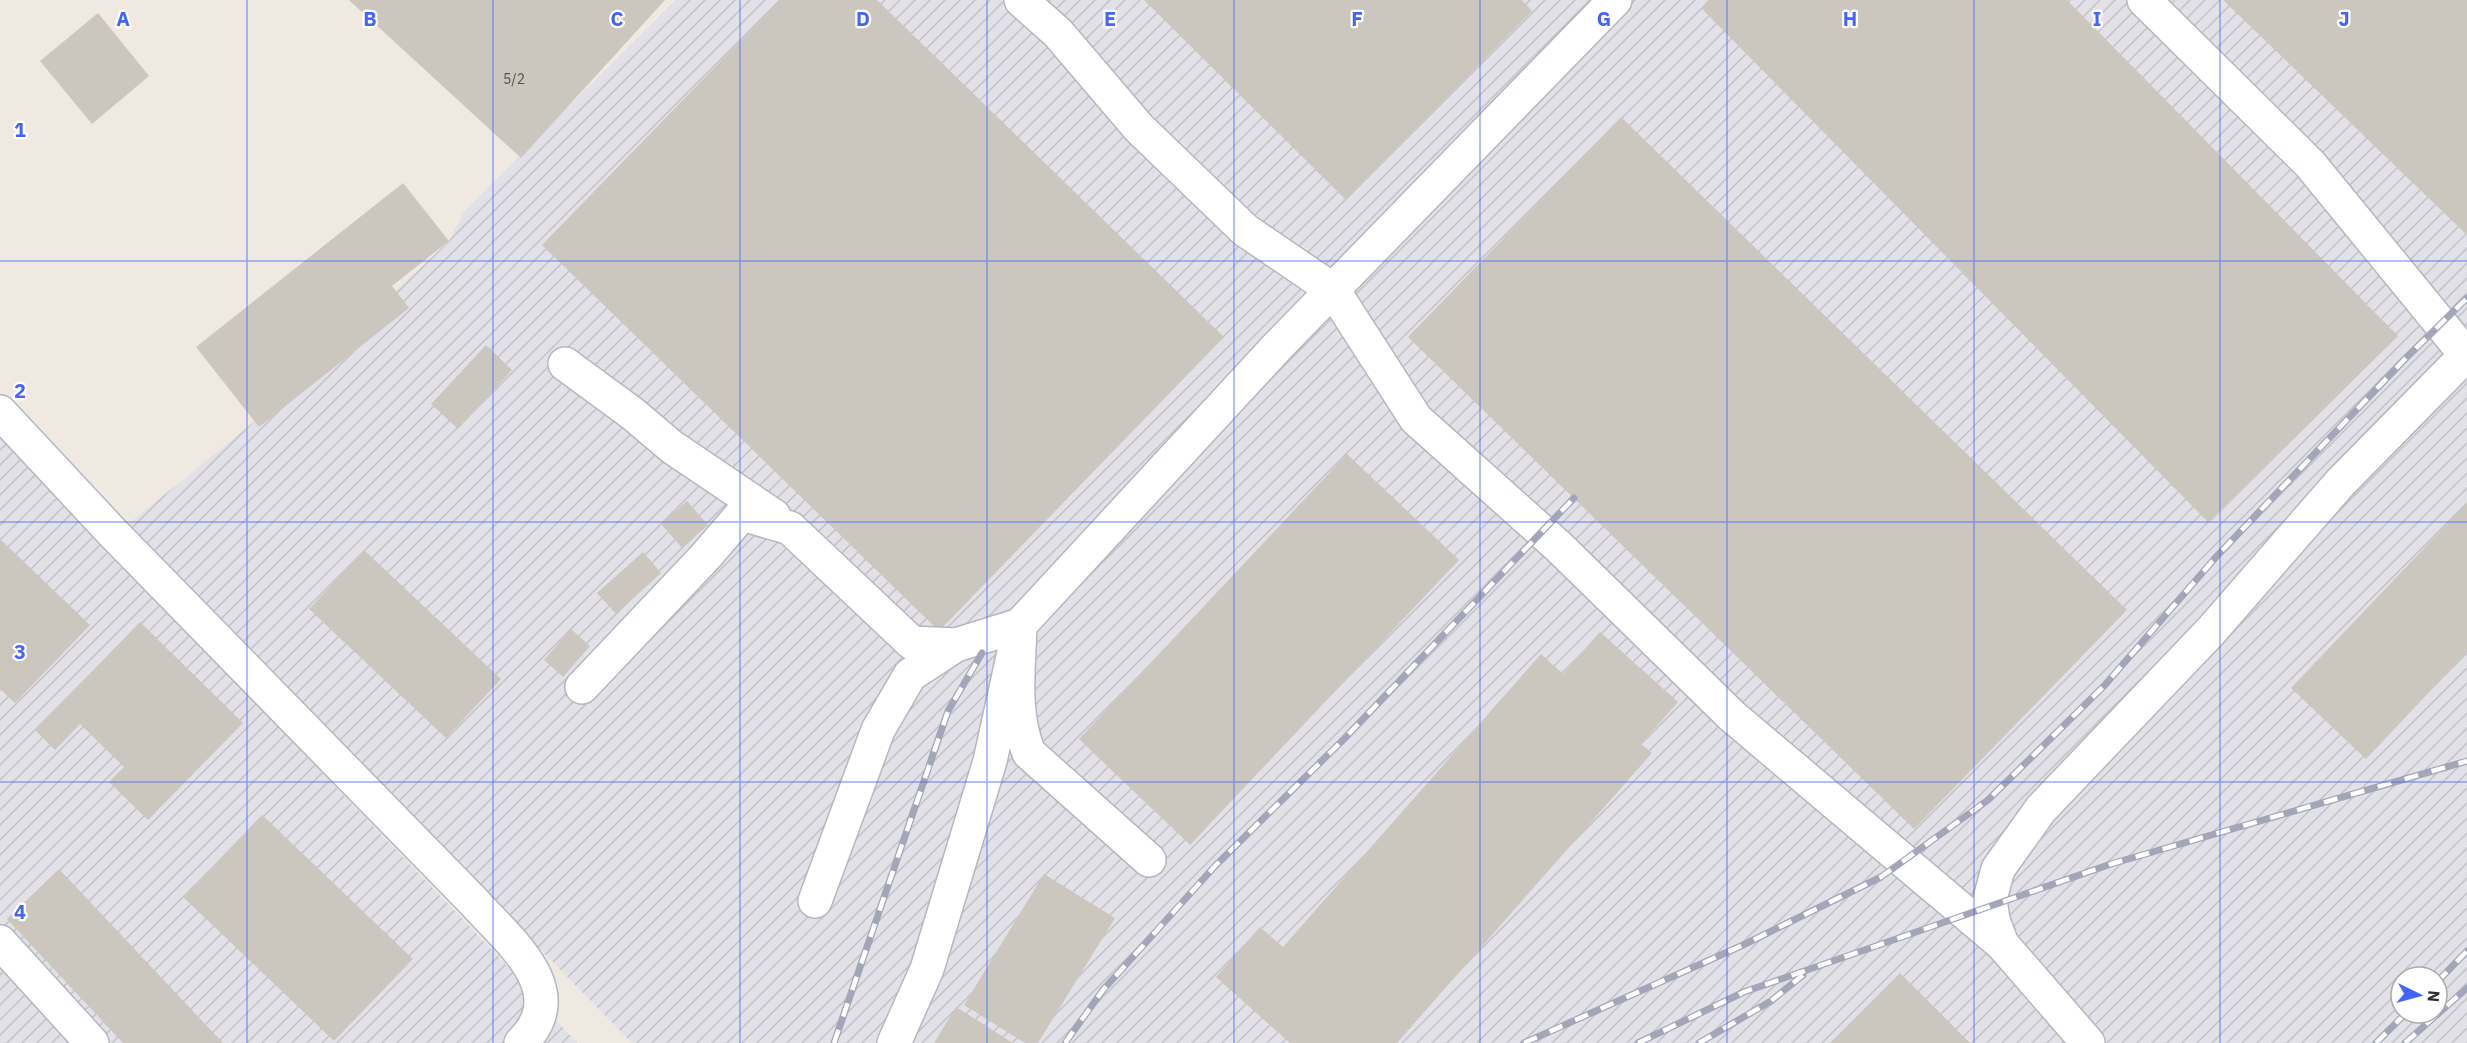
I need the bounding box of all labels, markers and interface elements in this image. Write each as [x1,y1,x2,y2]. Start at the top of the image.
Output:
text: A [116,5,130,32]
text: B [363,5,377,32]
text: C [610,5,624,32]
text: D [856,5,870,32]
text: E [1104,5,1116,32]
text: F [1351,5,1363,32]
text: G [1597,5,1611,32]
text: H [1843,5,1857,32]
text: I [2093,5,2101,32]
text: J [2338,5,2350,32]
house number: 5/2 [503,70,525,88]
text: 1 [14,116,26,143]
text: 2 [14,377,26,404]
text: 3 [14,638,26,665]
text: 4 [14,898,26,925]
north arrow [2389,965,2449,1025]
text: N [2423,990,2444,1003]

